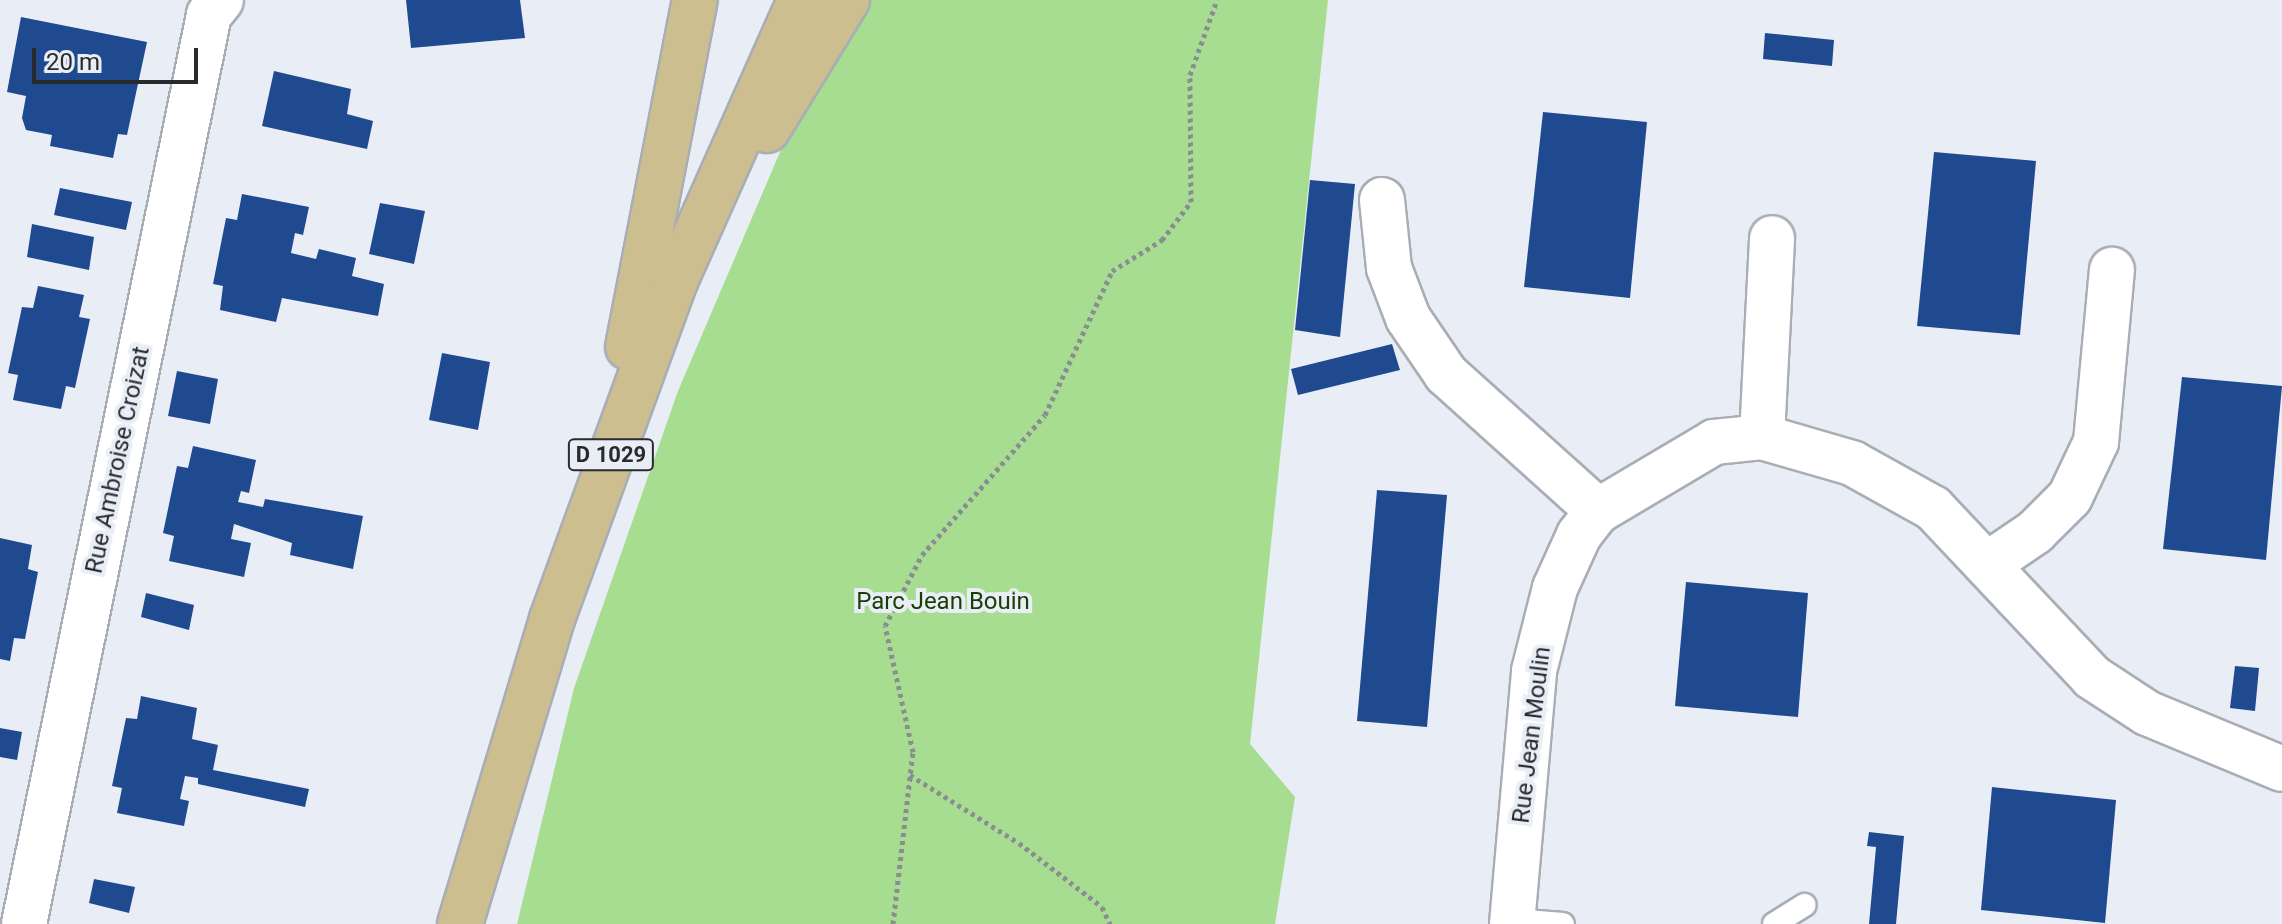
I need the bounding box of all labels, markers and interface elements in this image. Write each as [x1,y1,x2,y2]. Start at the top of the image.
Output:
scale bar [36,32,202,82]
text: 20 m [46,48,100,76]
street label: Rue Ambroise Croizat [80,344,156,576]
road number: D 1029 [567,437,655,473]
park label: Parc Jean Bouin [856,588,1030,616]
street label: Rue Jean Moulin [1507,645,1557,825]

